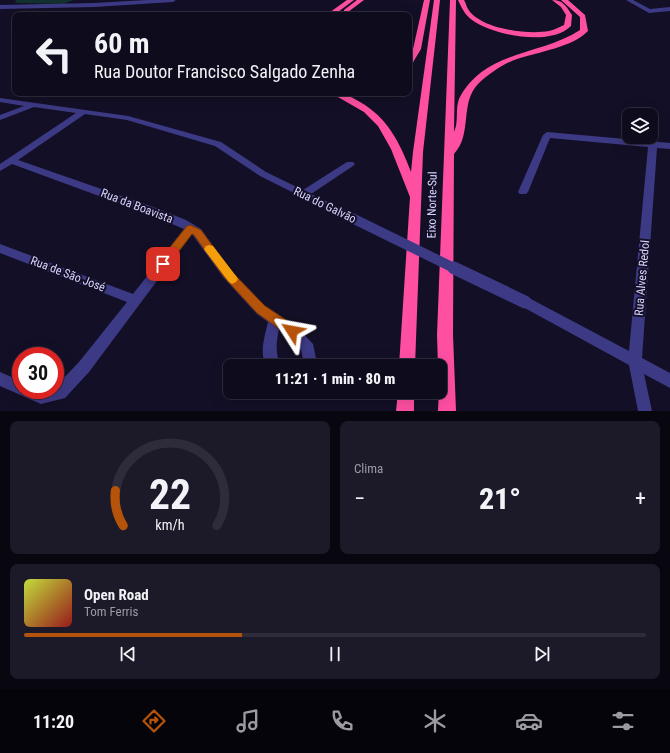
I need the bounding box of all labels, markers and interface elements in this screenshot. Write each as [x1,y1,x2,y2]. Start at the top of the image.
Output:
text: 60 m [94,27,150,60]
icon: left [28,28,80,80]
text: Rua Doutor Francisco Salgado Zenha [94,61,355,82]
map controls [622,108,658,144]
button: layers [622,108,658,144]
street label: Eixo Norte-Sul [424,171,440,239]
street label: Rua do Galvão [291,184,359,226]
street label: Rua da Boavista [99,186,175,226]
street label: Rua Alves Redol [632,240,652,316]
pin [146,247,180,281]
street label: Rua de São José [29,253,108,295]
icon: arrive [152,253,174,275]
position arrow [271,310,313,352]
speed limit sign: 30 [12,347,64,399]
text: 11:21 · 1 min · 80 m [275,370,395,388]
text: Clima [354,461,383,476]
text: 22 [149,469,191,518]
text: 21° [479,481,521,516]
text: − [354,486,365,511]
text: + [635,486,646,511]
text: km/h [155,516,185,532]
text: Open Road [84,586,149,604]
text: Tom Ferris [84,604,138,619]
icon: previous [117,643,139,665]
icon: pause [324,643,346,665]
icon: next [531,643,553,665]
icon: directions [140,707,168,735]
icon: music [234,707,262,735]
icon: phone [328,707,356,735]
icon: climate [421,707,449,735]
icon: car [515,707,543,735]
icon: filters [609,707,637,735]
text: 11:20 [33,711,74,732]

